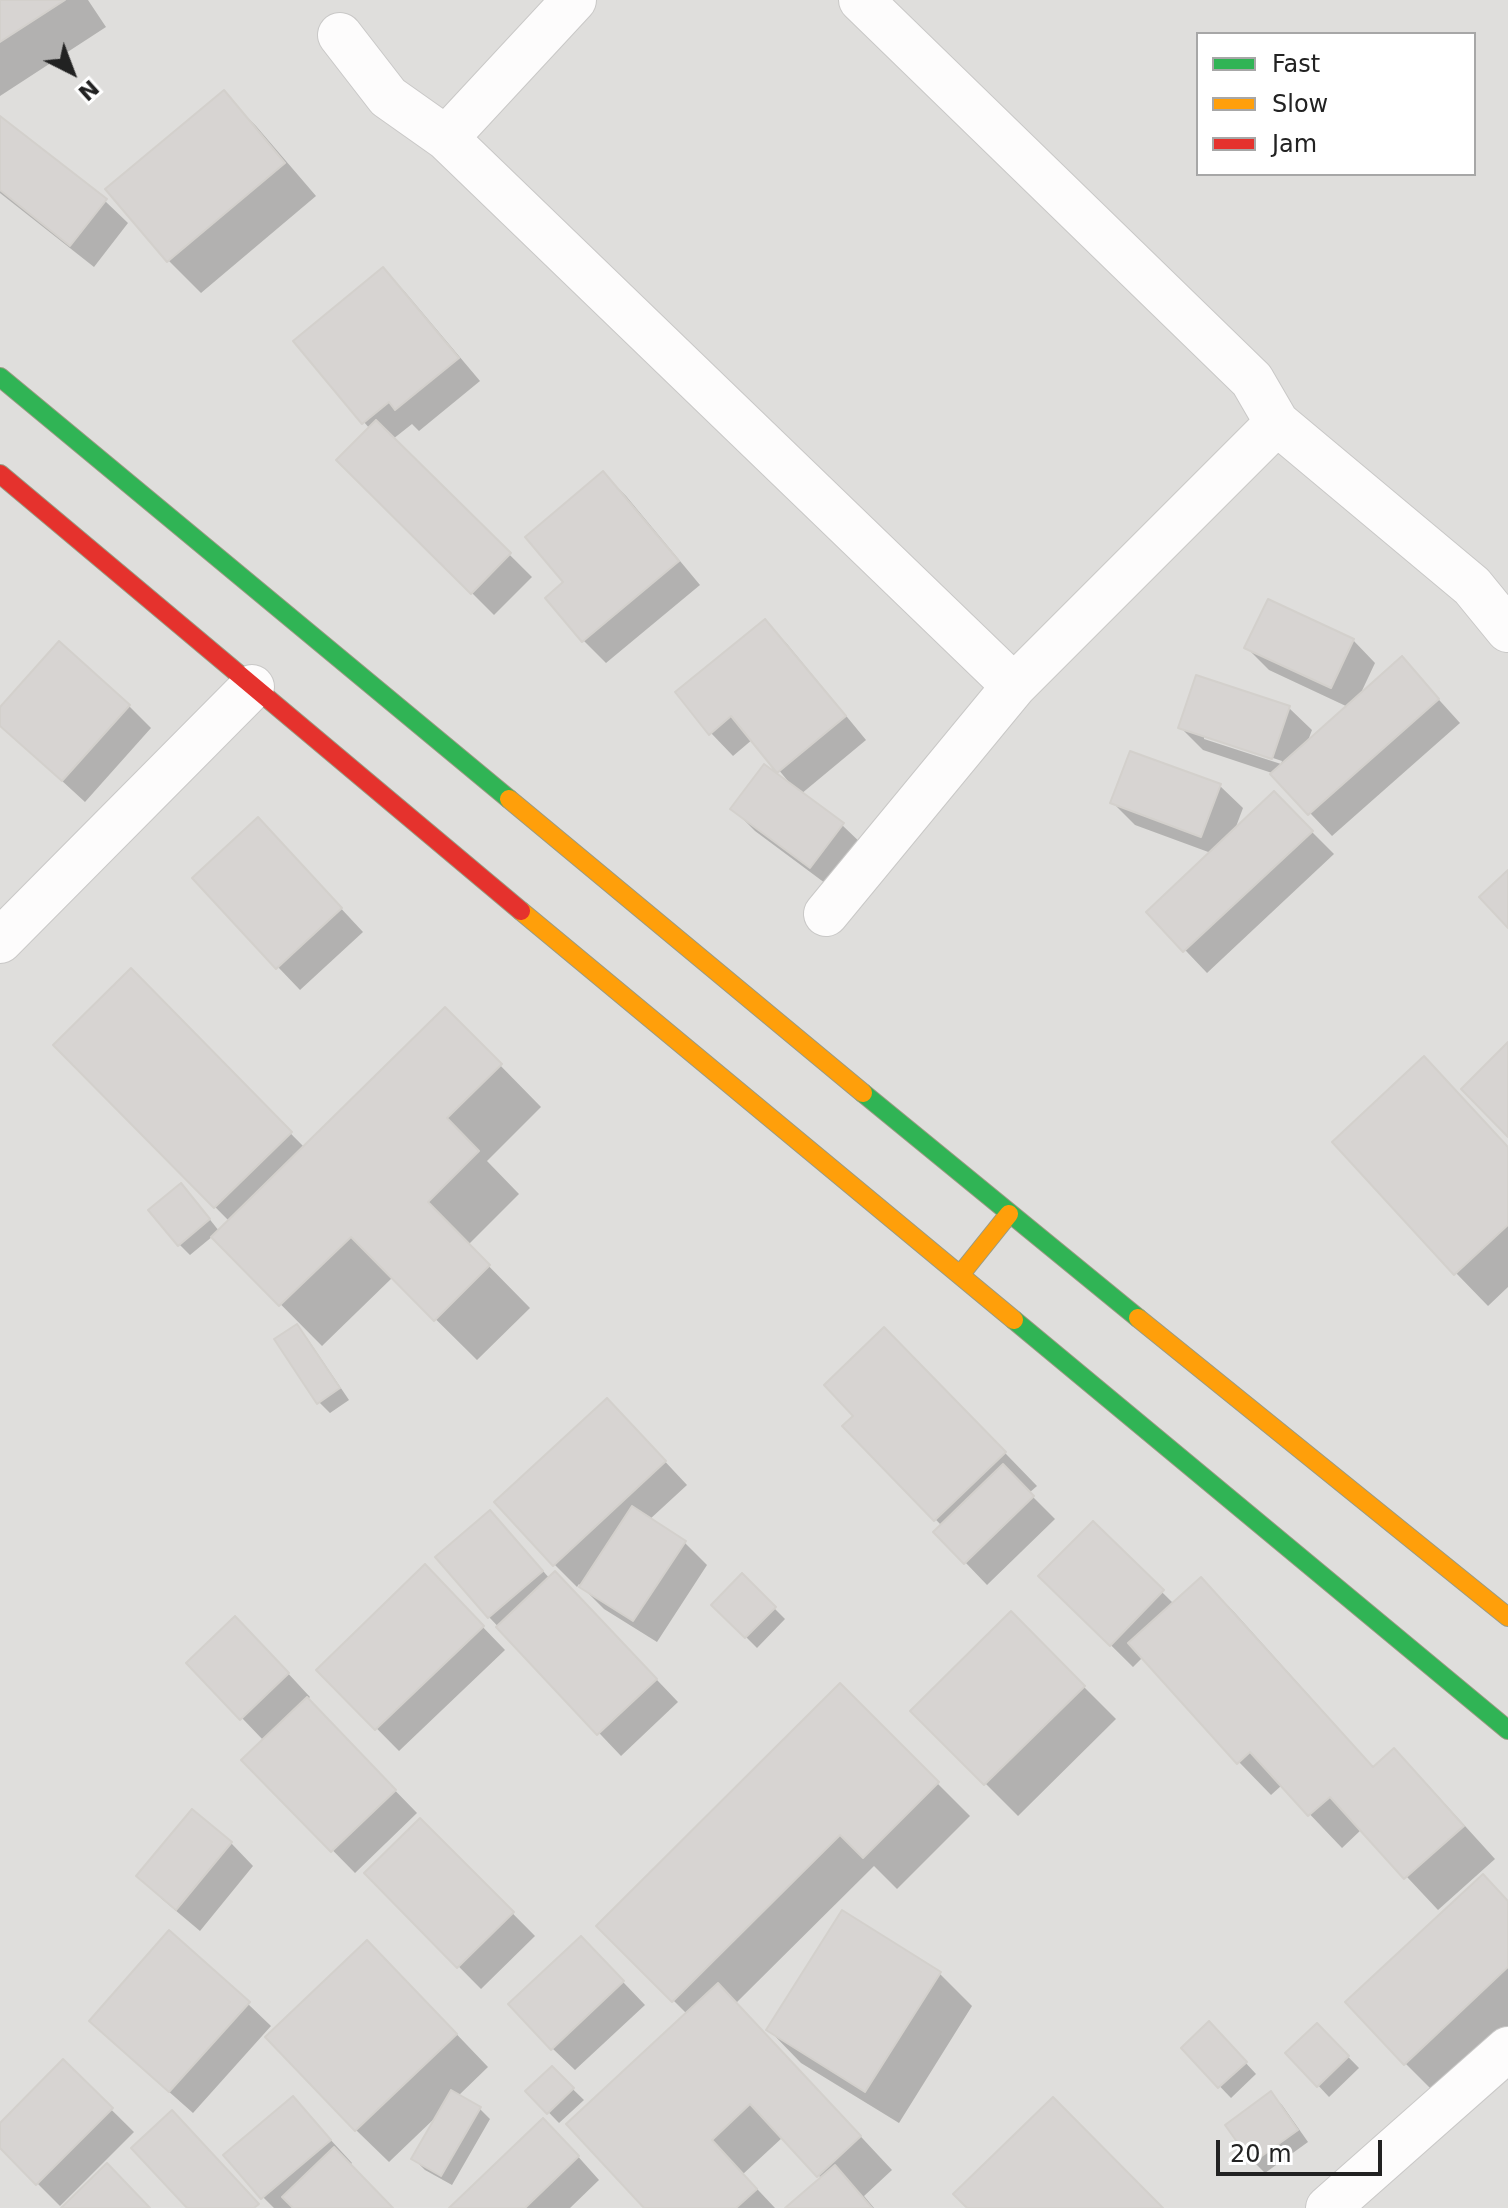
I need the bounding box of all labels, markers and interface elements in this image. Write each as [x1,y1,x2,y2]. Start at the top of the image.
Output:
north arrow [32,32,112,112]
legend [1196,32,1476,176]
text: Fast [1272,50,1320,78]
text: N [73,75,104,106]
text: Slow [1272,90,1328,118]
text: Jam [1272,130,1317,158]
scale bar [1220,2124,1386,2174]
text: 20 m [1230,2140,1292,2168]

